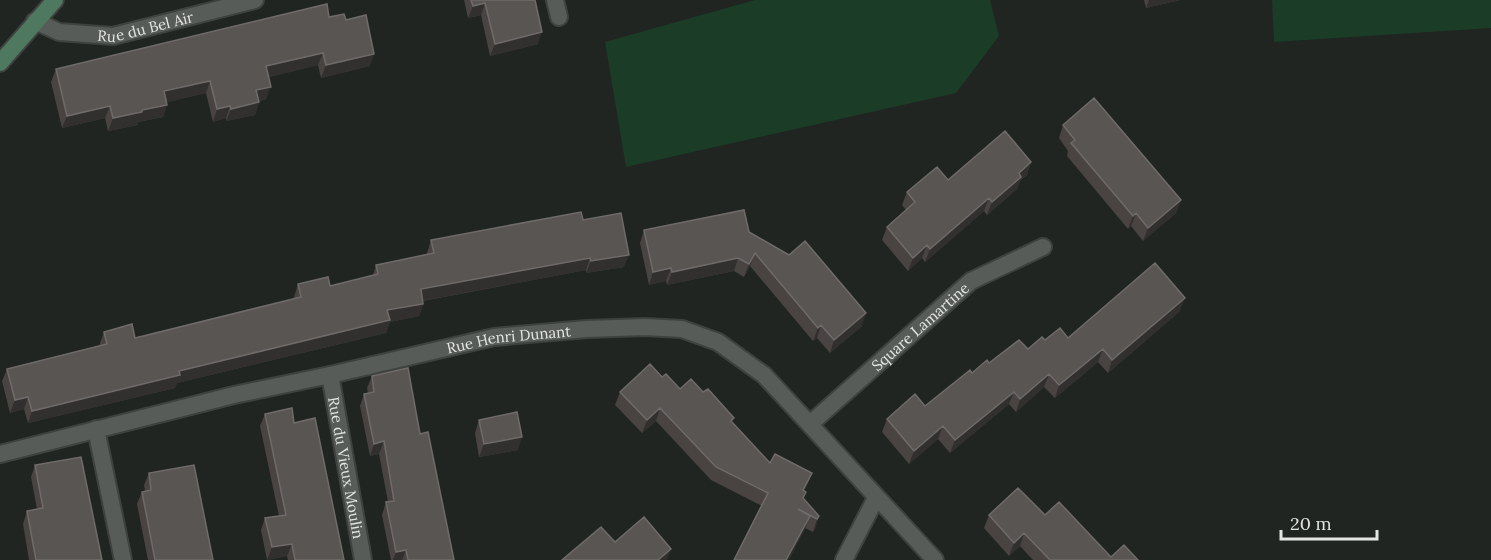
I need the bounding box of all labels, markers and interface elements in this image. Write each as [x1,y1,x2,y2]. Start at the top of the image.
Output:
street label: Rue du Bel Air [97,6,196,46]
street label: Square Lamartine [867,278,973,375]
street label: Rue Henri Dunant [445,321,572,357]
street label: Rue du Vieux Moulin [325,395,369,540]
scale bar [1281,503,1377,541]
text: 20 m [1290,512,1332,535]

